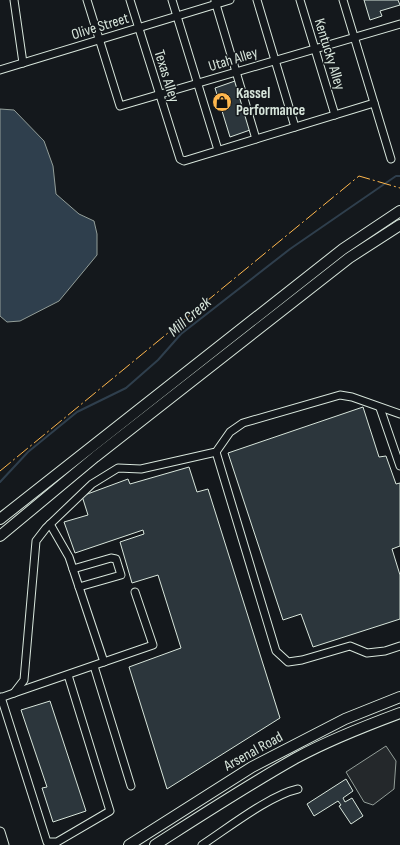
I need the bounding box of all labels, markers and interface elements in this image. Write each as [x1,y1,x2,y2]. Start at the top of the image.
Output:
street label: Olive Street [69,9,132,44]
street label: Kentucky Alley [310,16,349,92]
street label: Utah Alley [206,43,260,76]
street label: Texas Alley [150,48,184,105]
place label: Kassel Performance [236,84,305,120]
shop icon: Kassel Performance [211,91,233,113]
water label: Mill Creek [165,293,216,341]
street label: Arsenal Road [220,727,286,776]

